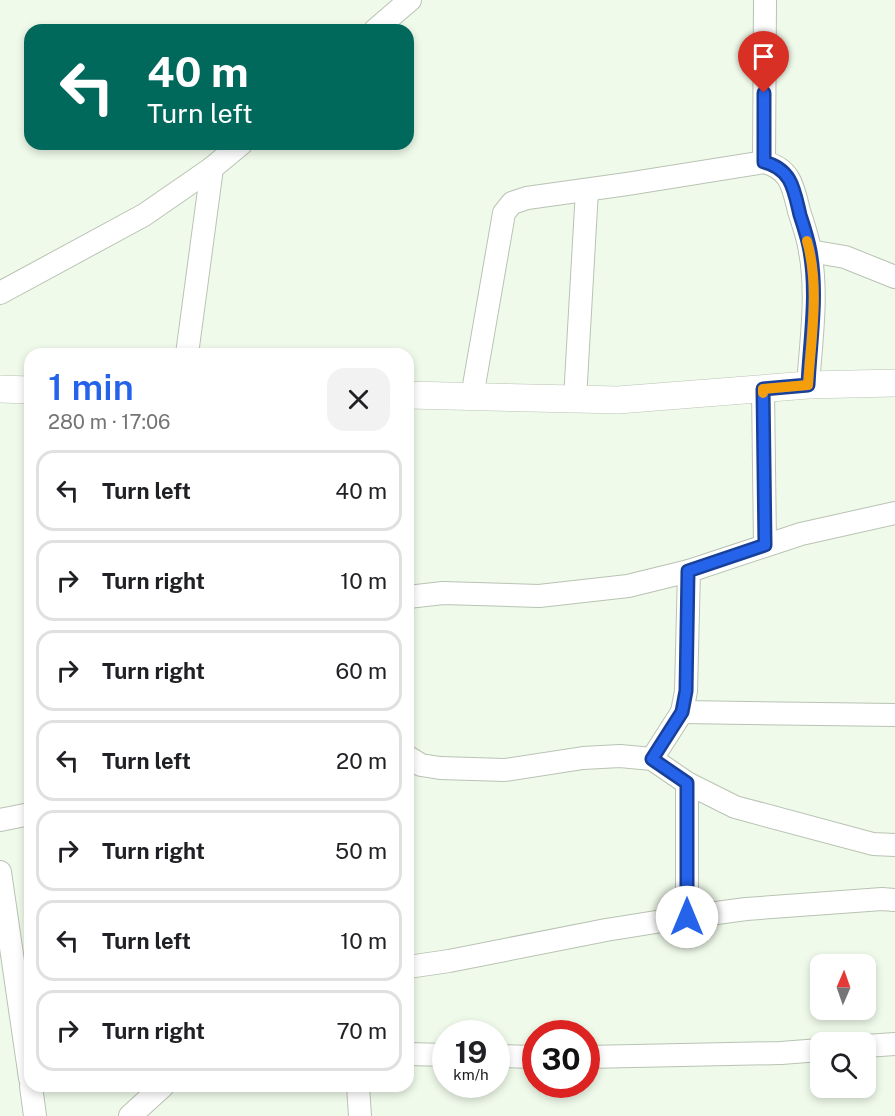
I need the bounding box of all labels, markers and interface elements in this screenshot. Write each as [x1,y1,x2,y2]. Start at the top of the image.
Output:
pin [738,31,789,93]
icon: arrive [747,40,780,73]
text: 40 m [147,47,249,96]
icon: left [48,48,126,126]
text: Turn left [147,97,253,129]
text: 1 min [48,366,134,408]
button: close [327,368,390,431]
text: 280 m · 17:06 [48,410,171,434]
icon: left [51,474,84,507]
text: Turn left [102,478,191,504]
text: 40 m [335,478,387,504]
icon: right [51,564,84,597]
text: Turn right [102,568,205,594]
text: 10 m [340,568,387,594]
icon: right [51,654,84,687]
text: Turn right [102,658,205,684]
text: 60 m [336,658,387,684]
icon: left [51,744,84,777]
text: Turn left [102,748,191,774]
text: 20 m [336,748,387,774]
icon: right [51,834,84,867]
text: Turn right [102,838,205,864]
text: 50 m [335,838,387,864]
position arrow [655,885,719,949]
icon: left [51,924,84,957]
text: Turn left [102,928,191,954]
text: 10 m [340,928,387,954]
north arrow [810,954,876,1020]
map controls [810,954,876,1098]
icon: right [51,1014,84,1047]
text: Turn right [102,1018,205,1044]
text: 70 m [336,1018,387,1044]
speed limit sign: 30 [522,1020,600,1098]
button: search [810,1032,876,1098]
text: 19 [455,1034,487,1070]
text: km/h [453,1066,489,1083]

